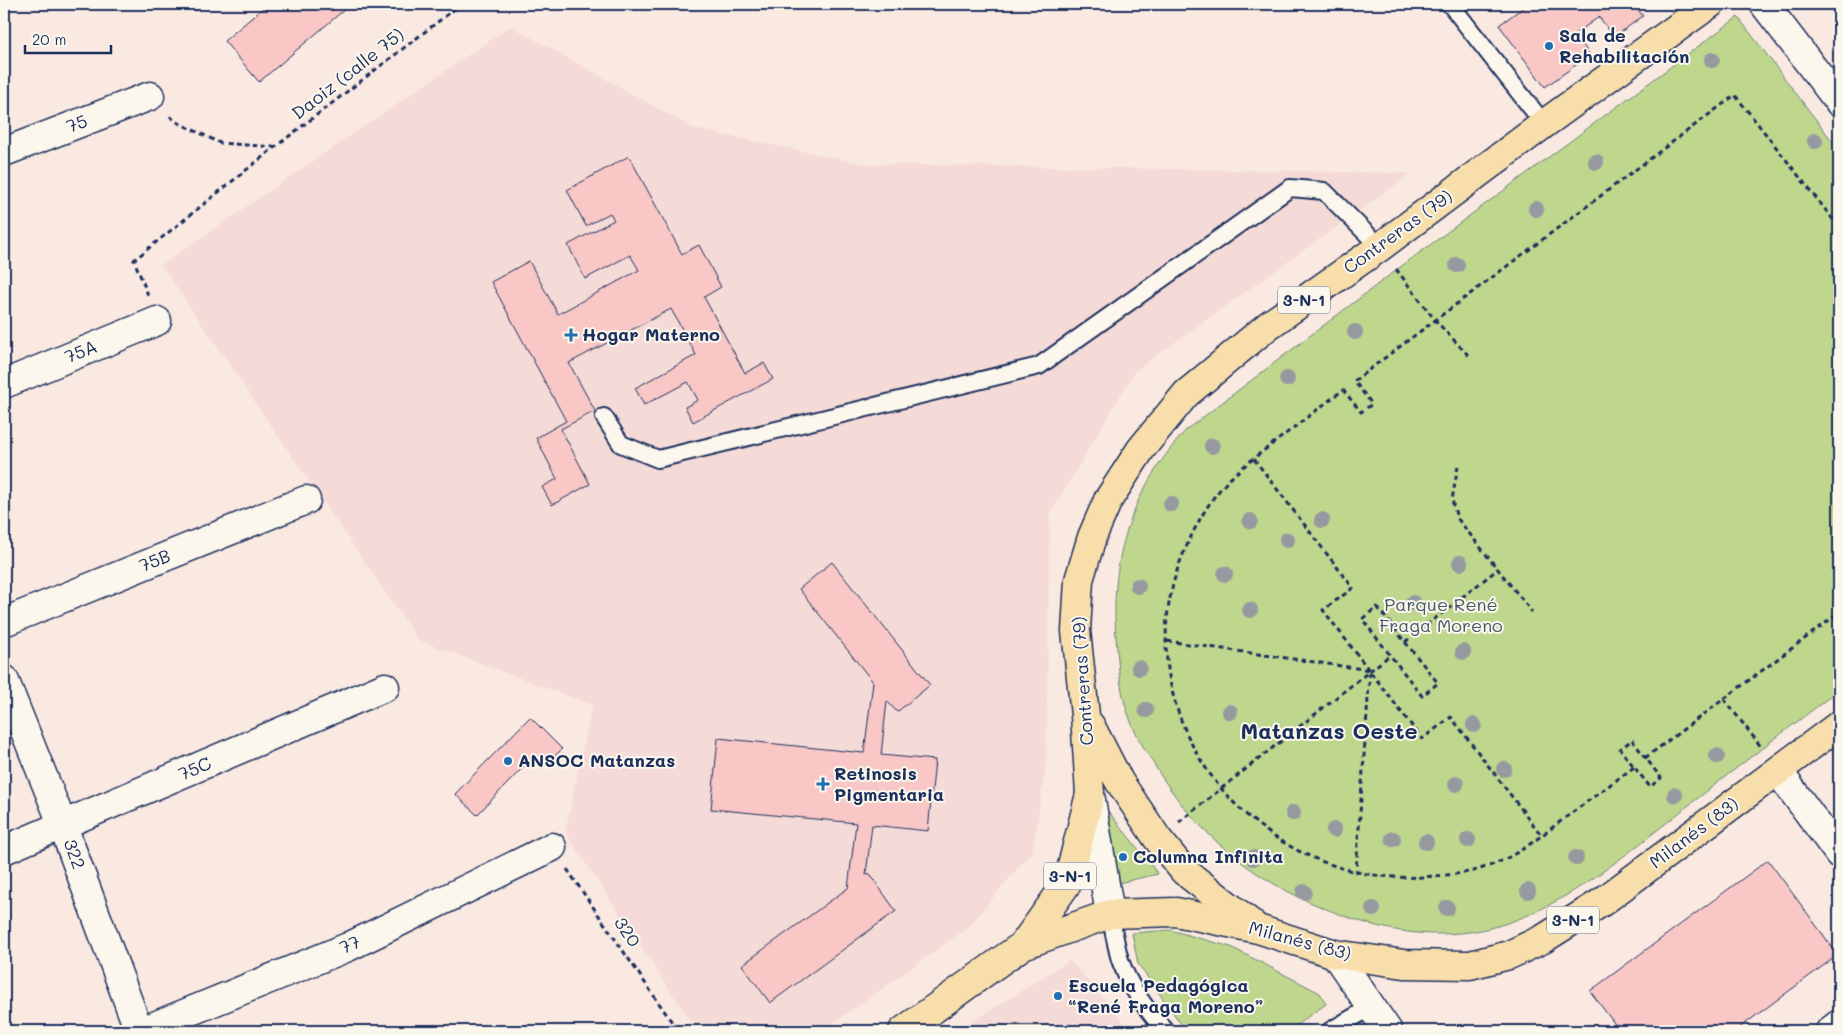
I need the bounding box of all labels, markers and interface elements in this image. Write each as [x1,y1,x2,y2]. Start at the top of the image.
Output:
scale bar [25,22,111,54]
street label: Daoiz (calle 75) [286,22,408,125]
place label: Sala de Rehabilitación [1559,23,1689,68]
text: 20 m [32,29,66,49]
marker: Sala de Rehabilitación [1543,40,1555,52]
street label: 75 [63,108,91,138]
street label: Contreras (79) [1338,183,1457,279]
road number: 3-N-1 [1278,286,1330,314]
place label: Hogar Materno [582,322,720,346]
marker: Hogar Materno [564,328,578,342]
street label: 75A [61,334,100,368]
street label: 75B [135,543,174,577]
park label: Parque René Fraga Moreno [1379,592,1503,637]
street label: Contreras (79) [1066,616,1098,746]
district label: Matanzas Oeste [1240,716,1418,745]
place label: ANSOC Matanzas [518,748,675,772]
street label: 75C [175,750,215,786]
marker: ANSOC Matanzas [502,755,514,767]
place label: Retinosis Pigmentaria [834,761,944,806]
marker: Retinosis Pigmentaria [816,777,830,791]
street label: Milanés (83) [1644,791,1743,873]
street label: 322 [58,835,91,872]
place label: Columna Infinita [1133,844,1283,868]
marker: Columna Infinita [1117,851,1129,863]
road number: 3-N-1 [1044,862,1096,889]
road number: 3-N-1 [1547,906,1599,934]
street label: 320 [609,912,647,951]
street label: Milanés (83) [1246,915,1354,965]
street label: 77 [336,929,364,959]
place label: Escuela Pedagógica “René Fraga Moreno” [1068,973,1264,1018]
marker: Escuela Pedagógica “René Fraga Moreno” [1052,990,1064,1002]

